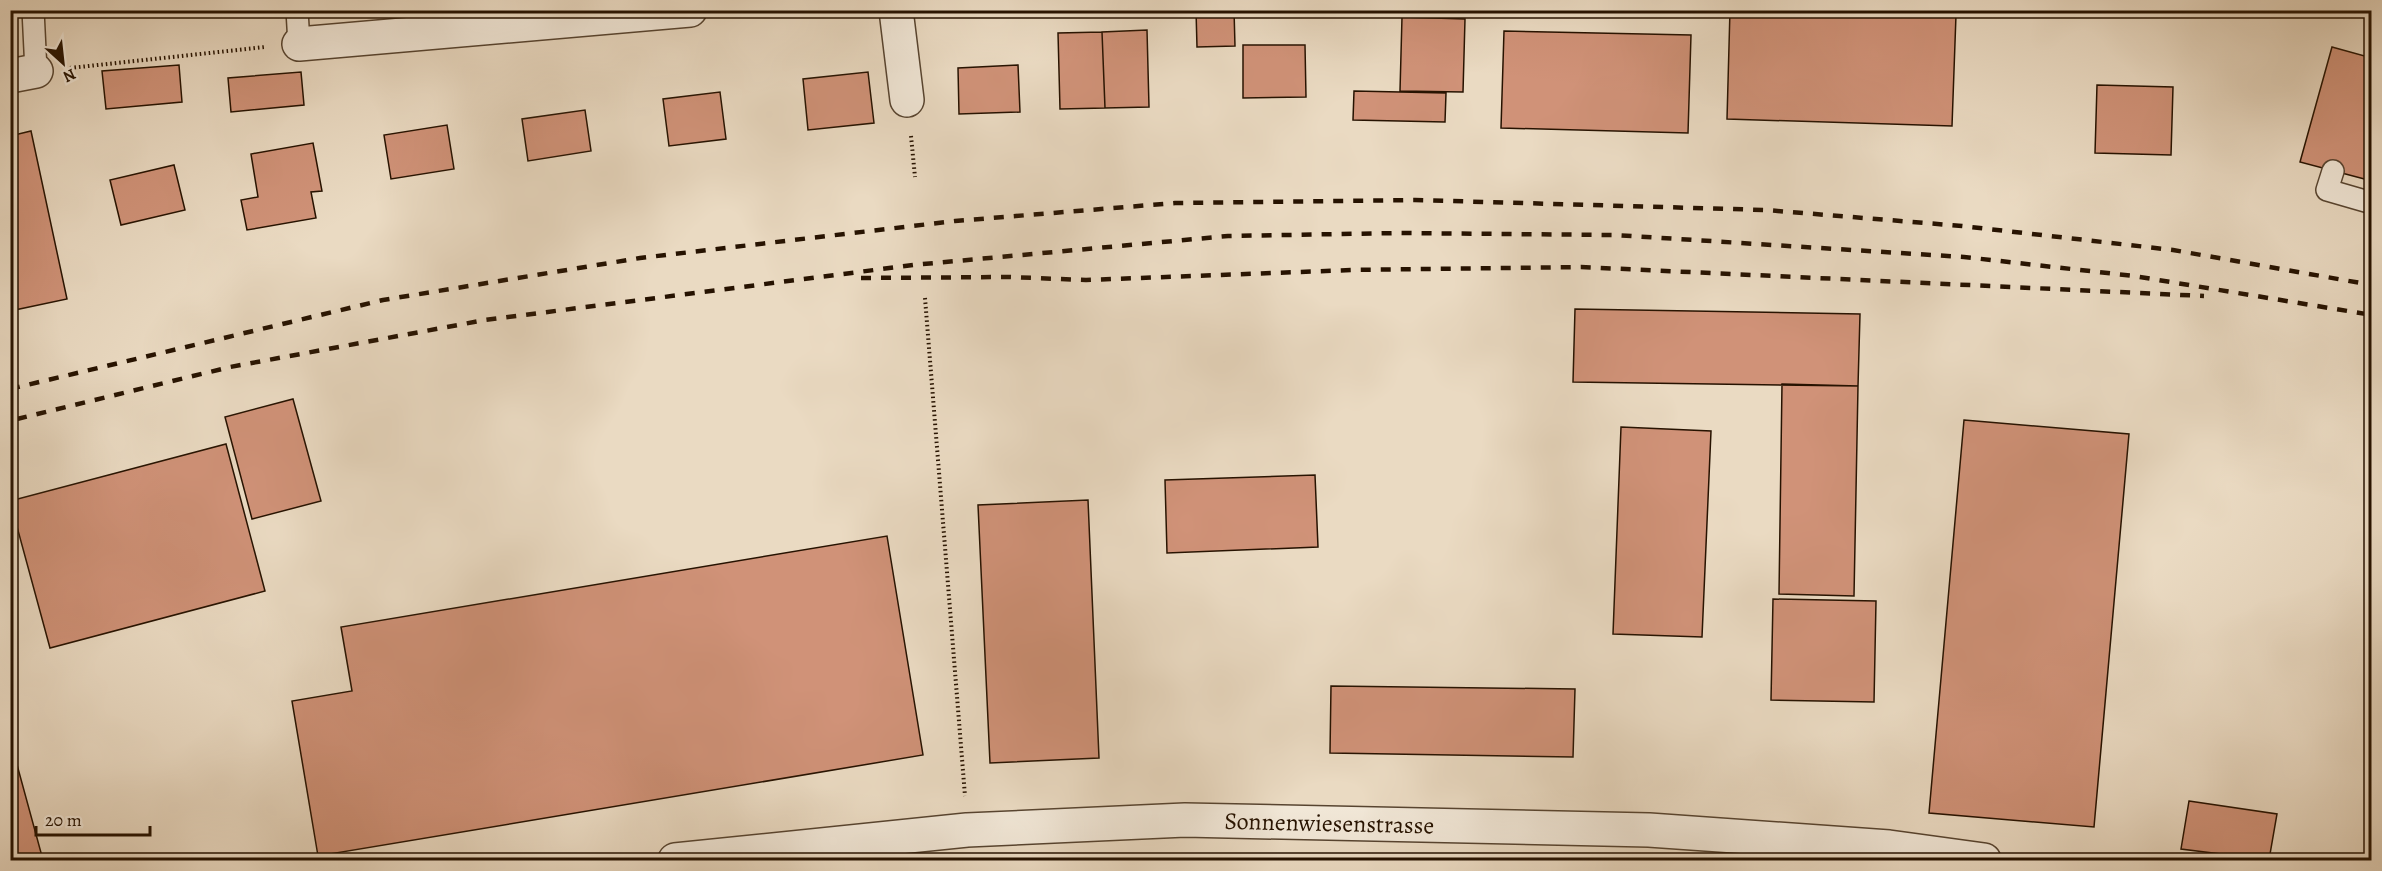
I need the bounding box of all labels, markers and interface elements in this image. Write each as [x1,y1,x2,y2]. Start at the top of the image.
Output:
north arrow [33,33,93,93]
text: N [59,63,80,88]
scale bar [36,799,150,837]
street label: Sonnenwiesenstrasse [1224,805,1434,841]
text: 20 m [45,808,82,832]

